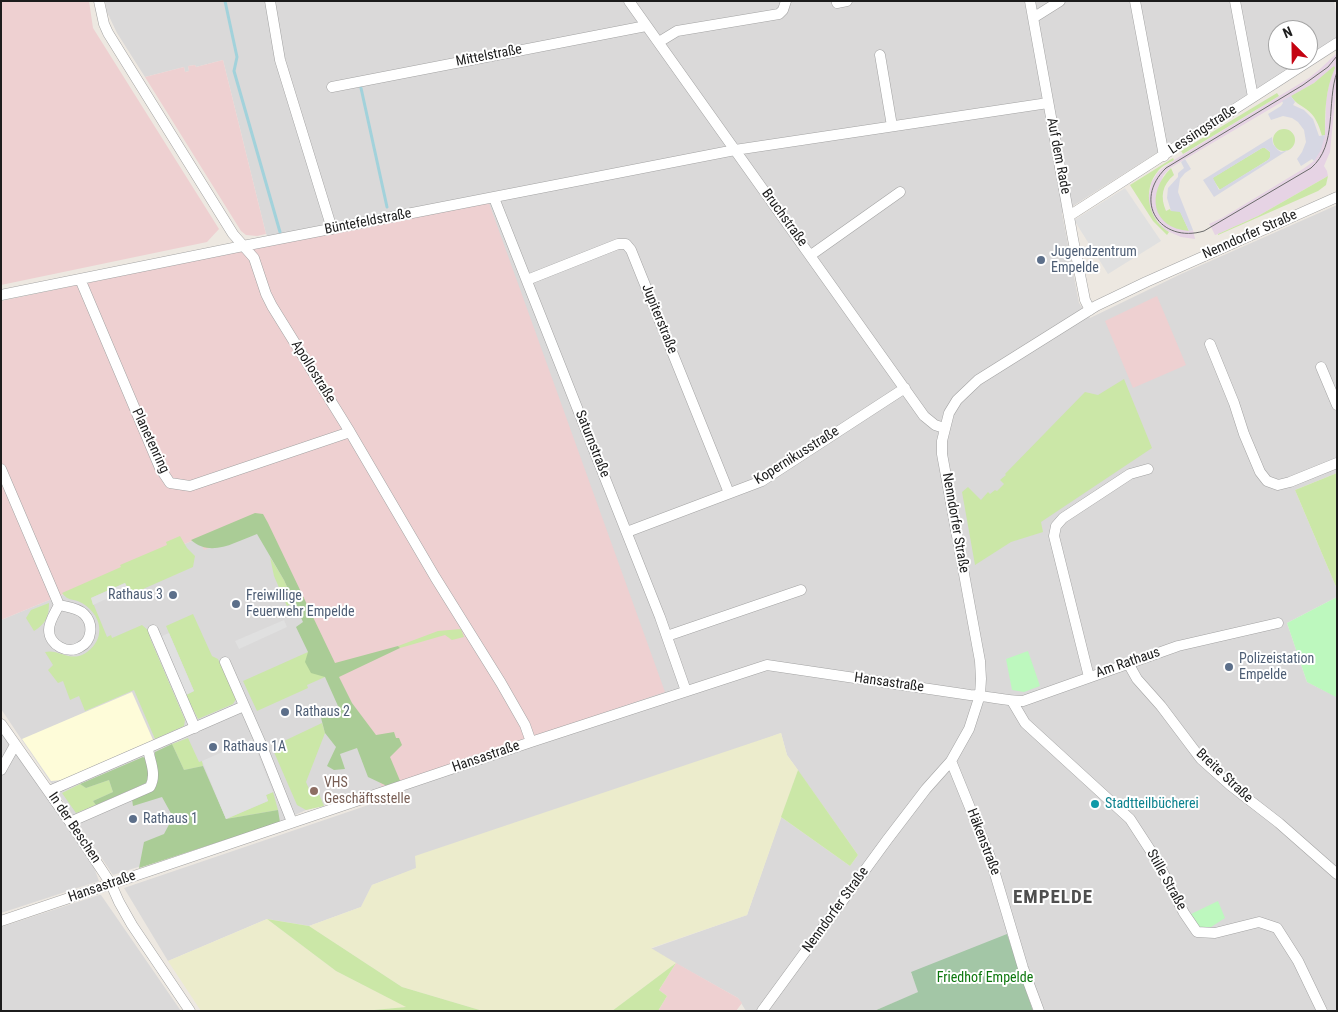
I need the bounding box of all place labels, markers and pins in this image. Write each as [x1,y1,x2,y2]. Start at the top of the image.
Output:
place label: Jugendzentrum Empelde [1051,244,1137,276]
marker: Jugendzentrum Empelde [1035,254,1047,266]
place label: Rathaus 3 [108,587,163,603]
place label: Freiwillige Feuerwehr Empelde [246,588,354,620]
marker: Rathaus 3 [167,589,179,601]
marker: Freiwillige Feuerwehr Empelde [230,598,242,610]
place label: Polizeistation Empelde [1239,651,1314,684]
marker: Polizeistation Empelde [1223,661,1235,673]
place label: Rathaus 2 [295,704,350,720]
marker: Rathaus 2 [279,706,291,718]
place label: Rathaus 1A [223,739,286,755]
marker: Rathaus 1A [207,741,219,753]
place label: VHS Geschäftsstelle [324,775,410,808]
marker: VHS Geschäftsstelle [308,785,320,797]
place label: Stadtteilbücherei [1105,796,1199,812]
marker: Stadtteilbücherei [1089,798,1101,810]
place label: Rathaus 1 [143,811,198,827]
marker: Rathaus 1 [127,813,139,825]

